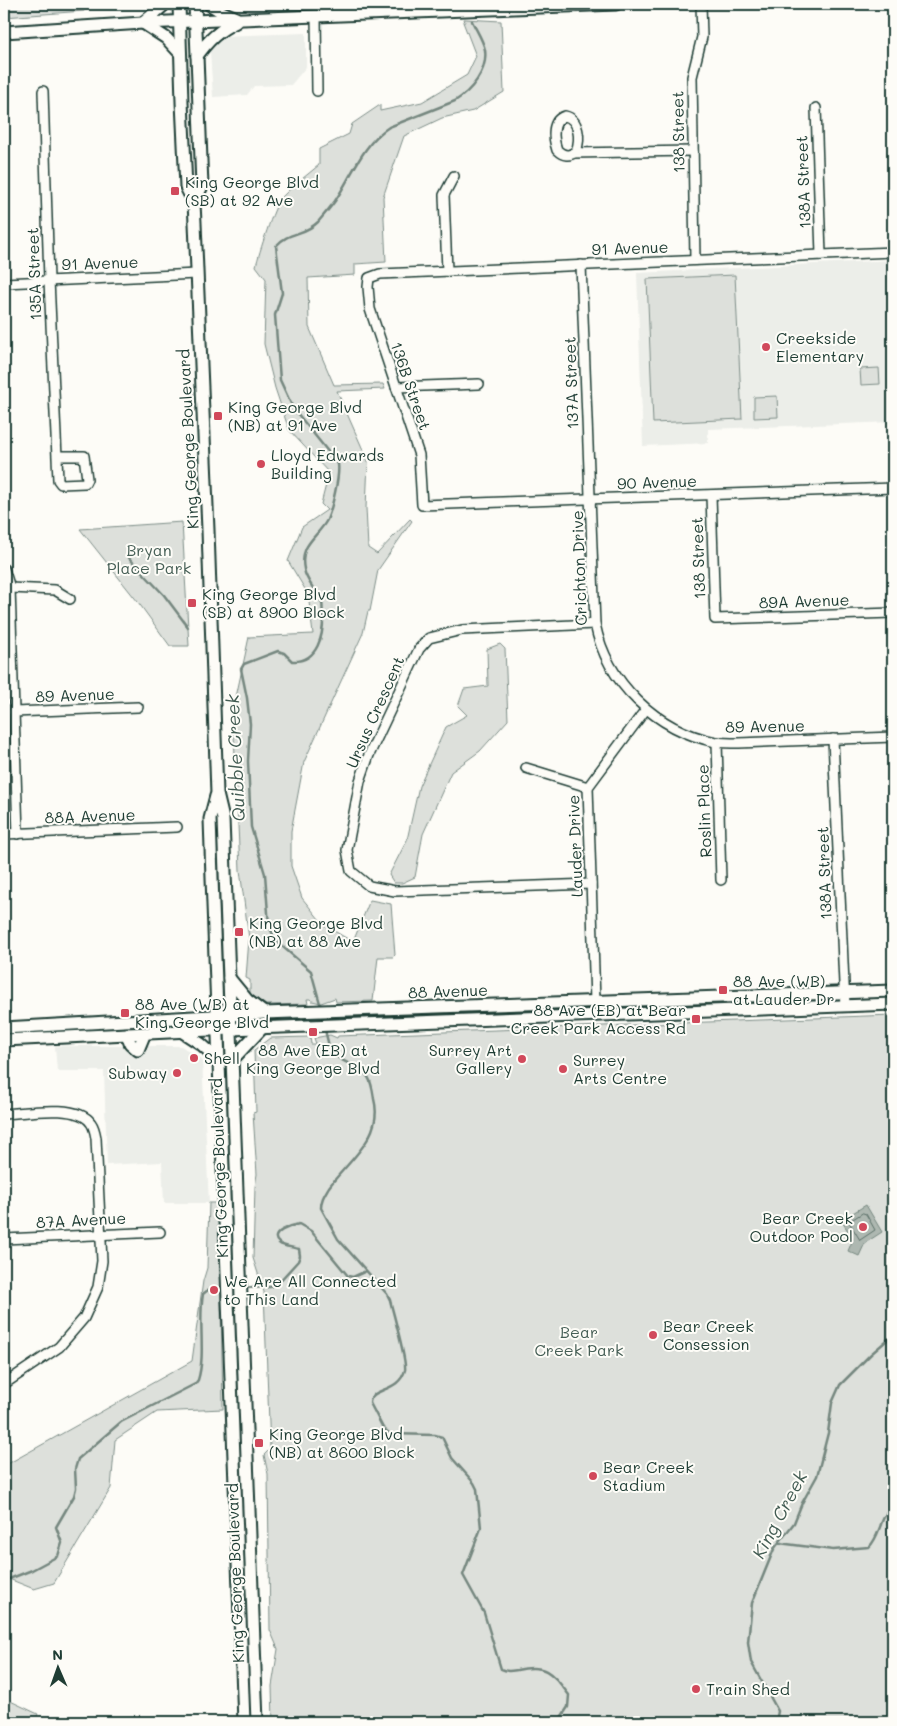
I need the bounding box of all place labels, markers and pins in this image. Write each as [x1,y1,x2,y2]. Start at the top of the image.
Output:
place label: King George Blvd (SB) at 92 Ave [185,171,319,210]
marker: King George Blvd (SB) at 92 Ave [169,185,181,197]
place label: Creekside Elementary [776,327,864,366]
marker: Creekside Elementary [760,341,772,353]
place label: King George Blvd (NB) at 91 Ave [228,396,362,435]
marker: King George Blvd (NB) at 91 Ave [212,410,224,422]
place label: Lloyd Edwards Building [271,444,384,483]
marker: Lloyd Edwards Building [255,458,267,470]
place label: King George Blvd (SB) at 8900 Block [202,583,344,622]
marker: King George Blvd (SB) at 8900 Block [186,597,198,609]
place label: King George Blvd (NB) at 88 Ave [249,912,383,951]
marker: King George Blvd (NB) at 88 Ave [233,926,245,938]
place label: 88 Ave (WB) at Lauder Dr [733,970,835,1009]
marker: 88 Ave (WB) at Lauder Dr [717,984,729,996]
place label: 88 Ave (WB) at King George Blvd [135,993,269,1032]
place label: 88 Ave (EB) at Bear Creek Park Access Rd [511,999,686,1038]
marker: 88 Ave (WB) at King George Blvd [119,1007,131,1019]
marker: 88 Ave (EB) at Bear Creek Park Access Rd [690,1013,702,1025]
marker: 88 Ave (EB) at King George Blvd [307,1026,319,1038]
place label: 88 Ave (EB) at King George Blvd [246,1039,380,1078]
place label: Surrey Art Gallery [429,1039,512,1078]
place label: Shell [204,1047,240,1068]
place label: Surrey Arts Centre [573,1049,667,1088]
marker: Shell [188,1052,200,1064]
marker: Surrey Art Gallery [516,1053,528,1065]
place label: Subway [108,1062,167,1083]
marker: Surrey Arts Centre [557,1063,569,1075]
marker: Subway [171,1067,183,1079]
place label: Bear Creek Outdoor Pool [749,1207,853,1246]
marker: Bear Creek Outdoor Pool [857,1221,869,1233]
place label: We Are All Connected to This Land [224,1270,396,1309]
marker: We Are All Connected to This Land [208,1284,220,1296]
place label: Bear Creek Consession [663,1315,754,1354]
marker: Bear Creek Consession [647,1329,659,1341]
place label: King George Blvd (NB) at 8600 Block [269,1423,414,1462]
marker: King George Blvd (NB) at 8600 Block [253,1437,265,1449]
place label: Bear Creek Stadium [603,1456,694,1495]
marker: Bear Creek Stadium [587,1470,599,1482]
place label: Train Shed [706,1678,790,1699]
marker: Train Shed [690,1683,702,1695]

